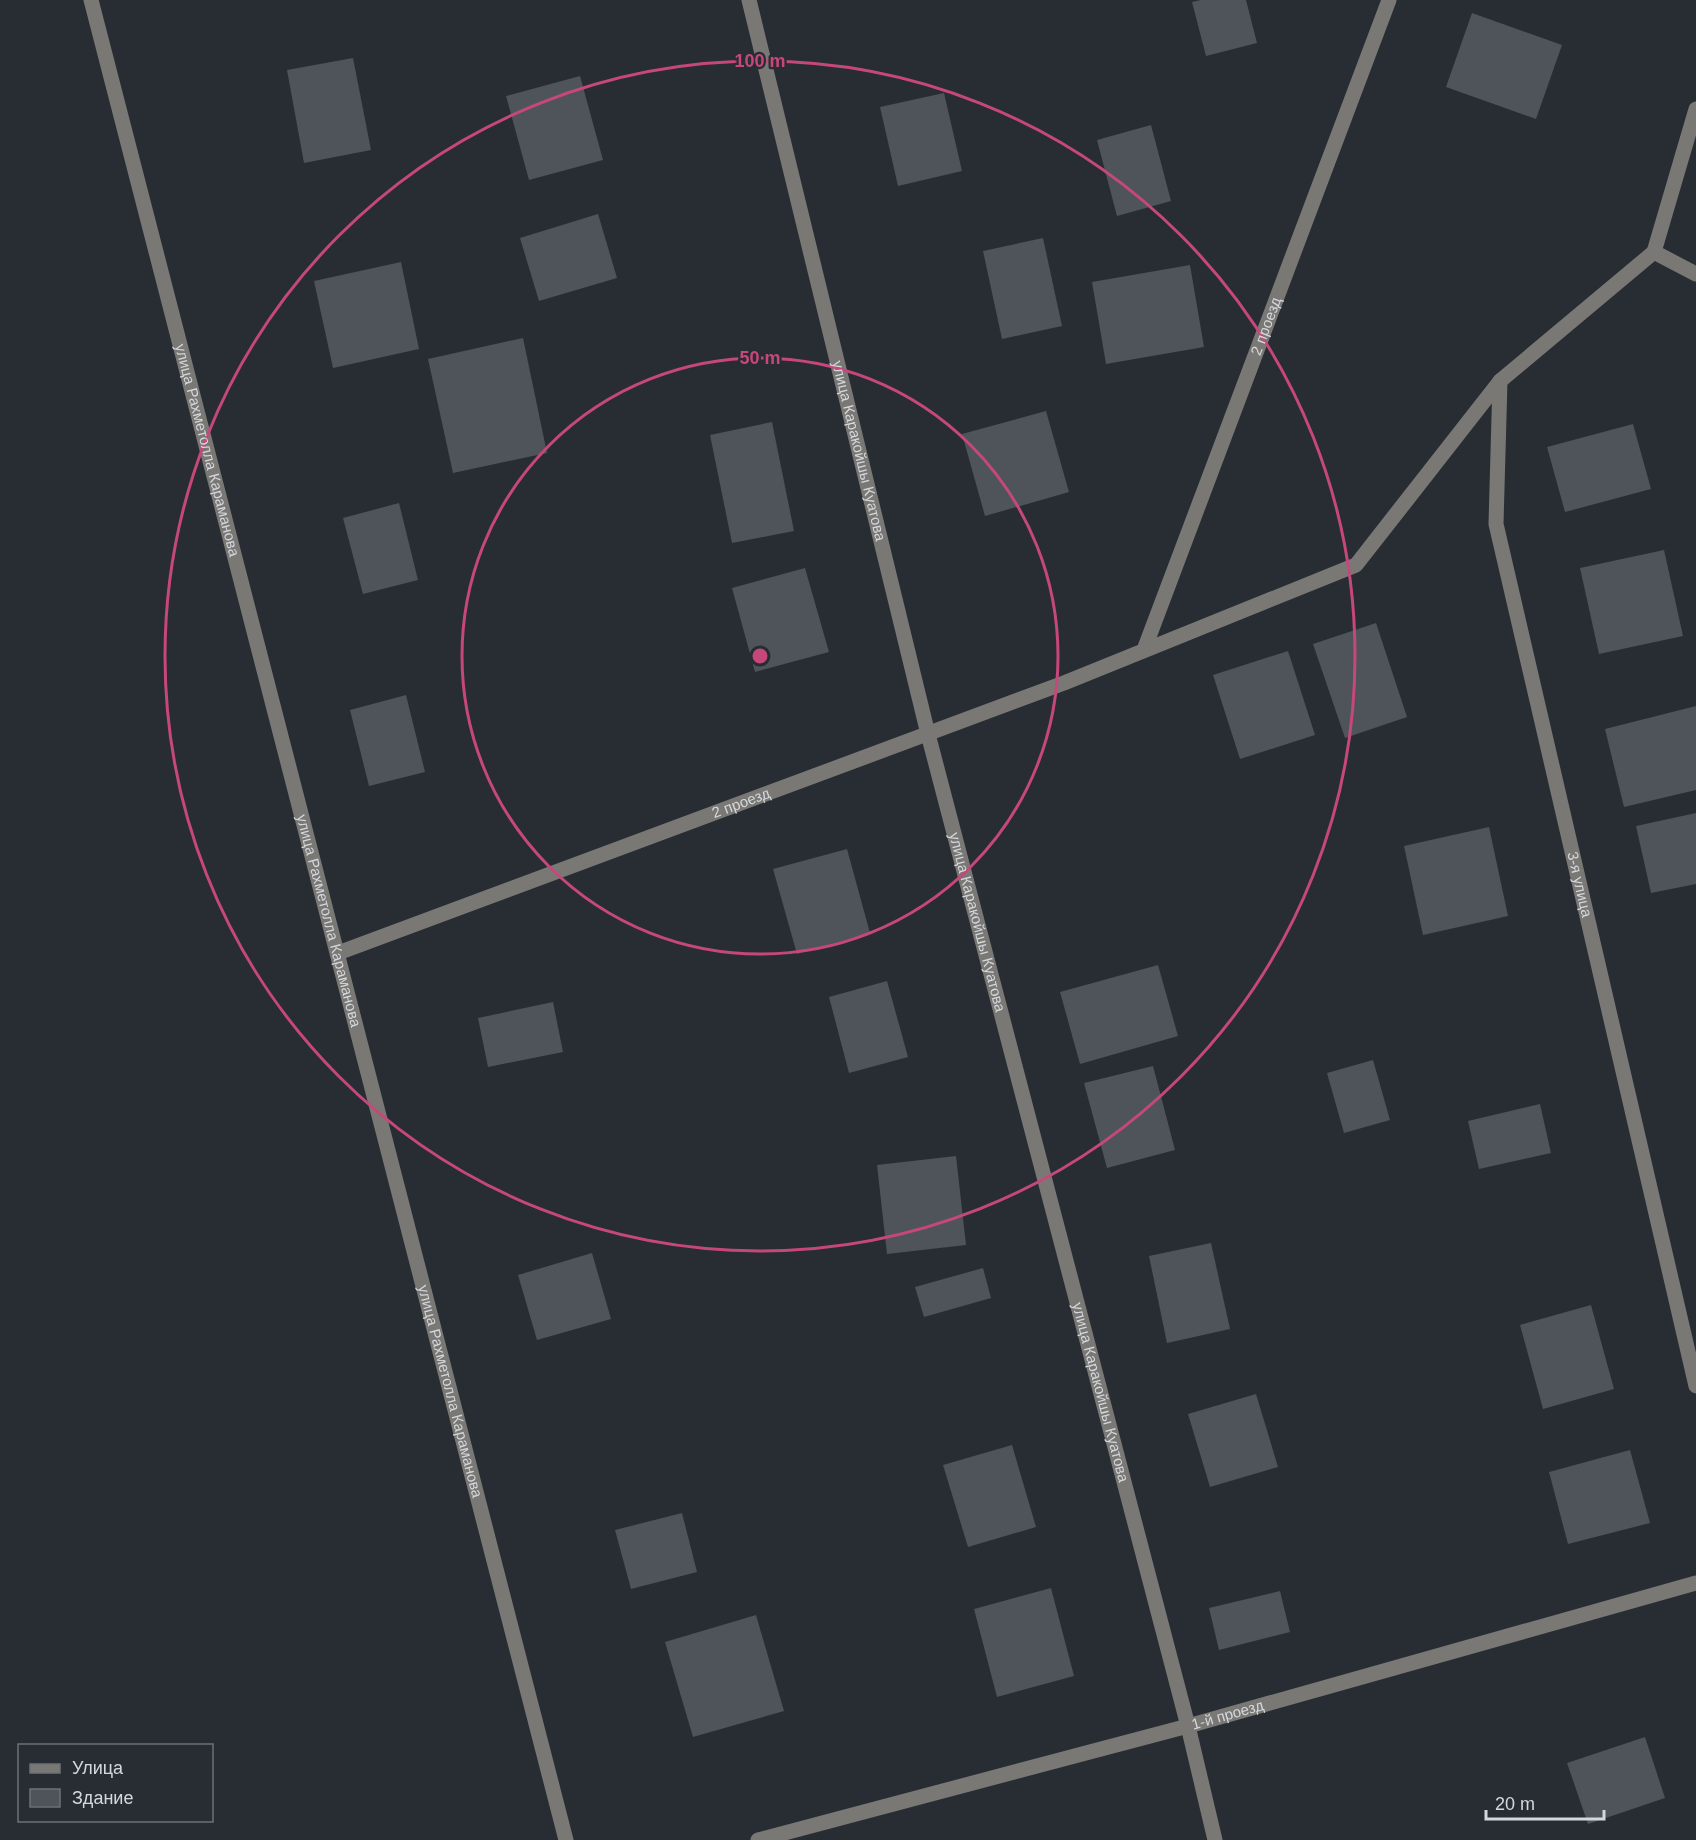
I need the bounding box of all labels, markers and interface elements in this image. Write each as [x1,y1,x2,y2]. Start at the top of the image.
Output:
text: 100 m [734,51,786,71]
street label: 2 проезд [1247,294,1284,357]
street label: улица Рахметолла Караманова [172,342,243,559]
text: 50 m [739,348,781,368]
street label: улица Каракойшы Куатова [829,359,890,543]
centre of rings [750,646,770,666]
street label: 2 проезд [709,784,772,821]
street label: улица Рахметолла Караманова [294,813,365,1029]
street label: улица Каракойшы Куатова [946,830,1010,1014]
street label: 3-я улица [1564,850,1596,919]
street label: улица Рахметолла Караманова [415,1283,486,1500]
street label: улица Каракойшы Куатова [1069,1300,1133,1484]
street label: 1-й проезд [1190,1696,1266,1733]
legend [18,1744,213,1822]
text: Улица [72,1758,124,1778]
scale bar [1486,1783,1604,1821]
text: Здание [72,1788,133,1808]
text: 20 m [1495,1794,1535,1814]

